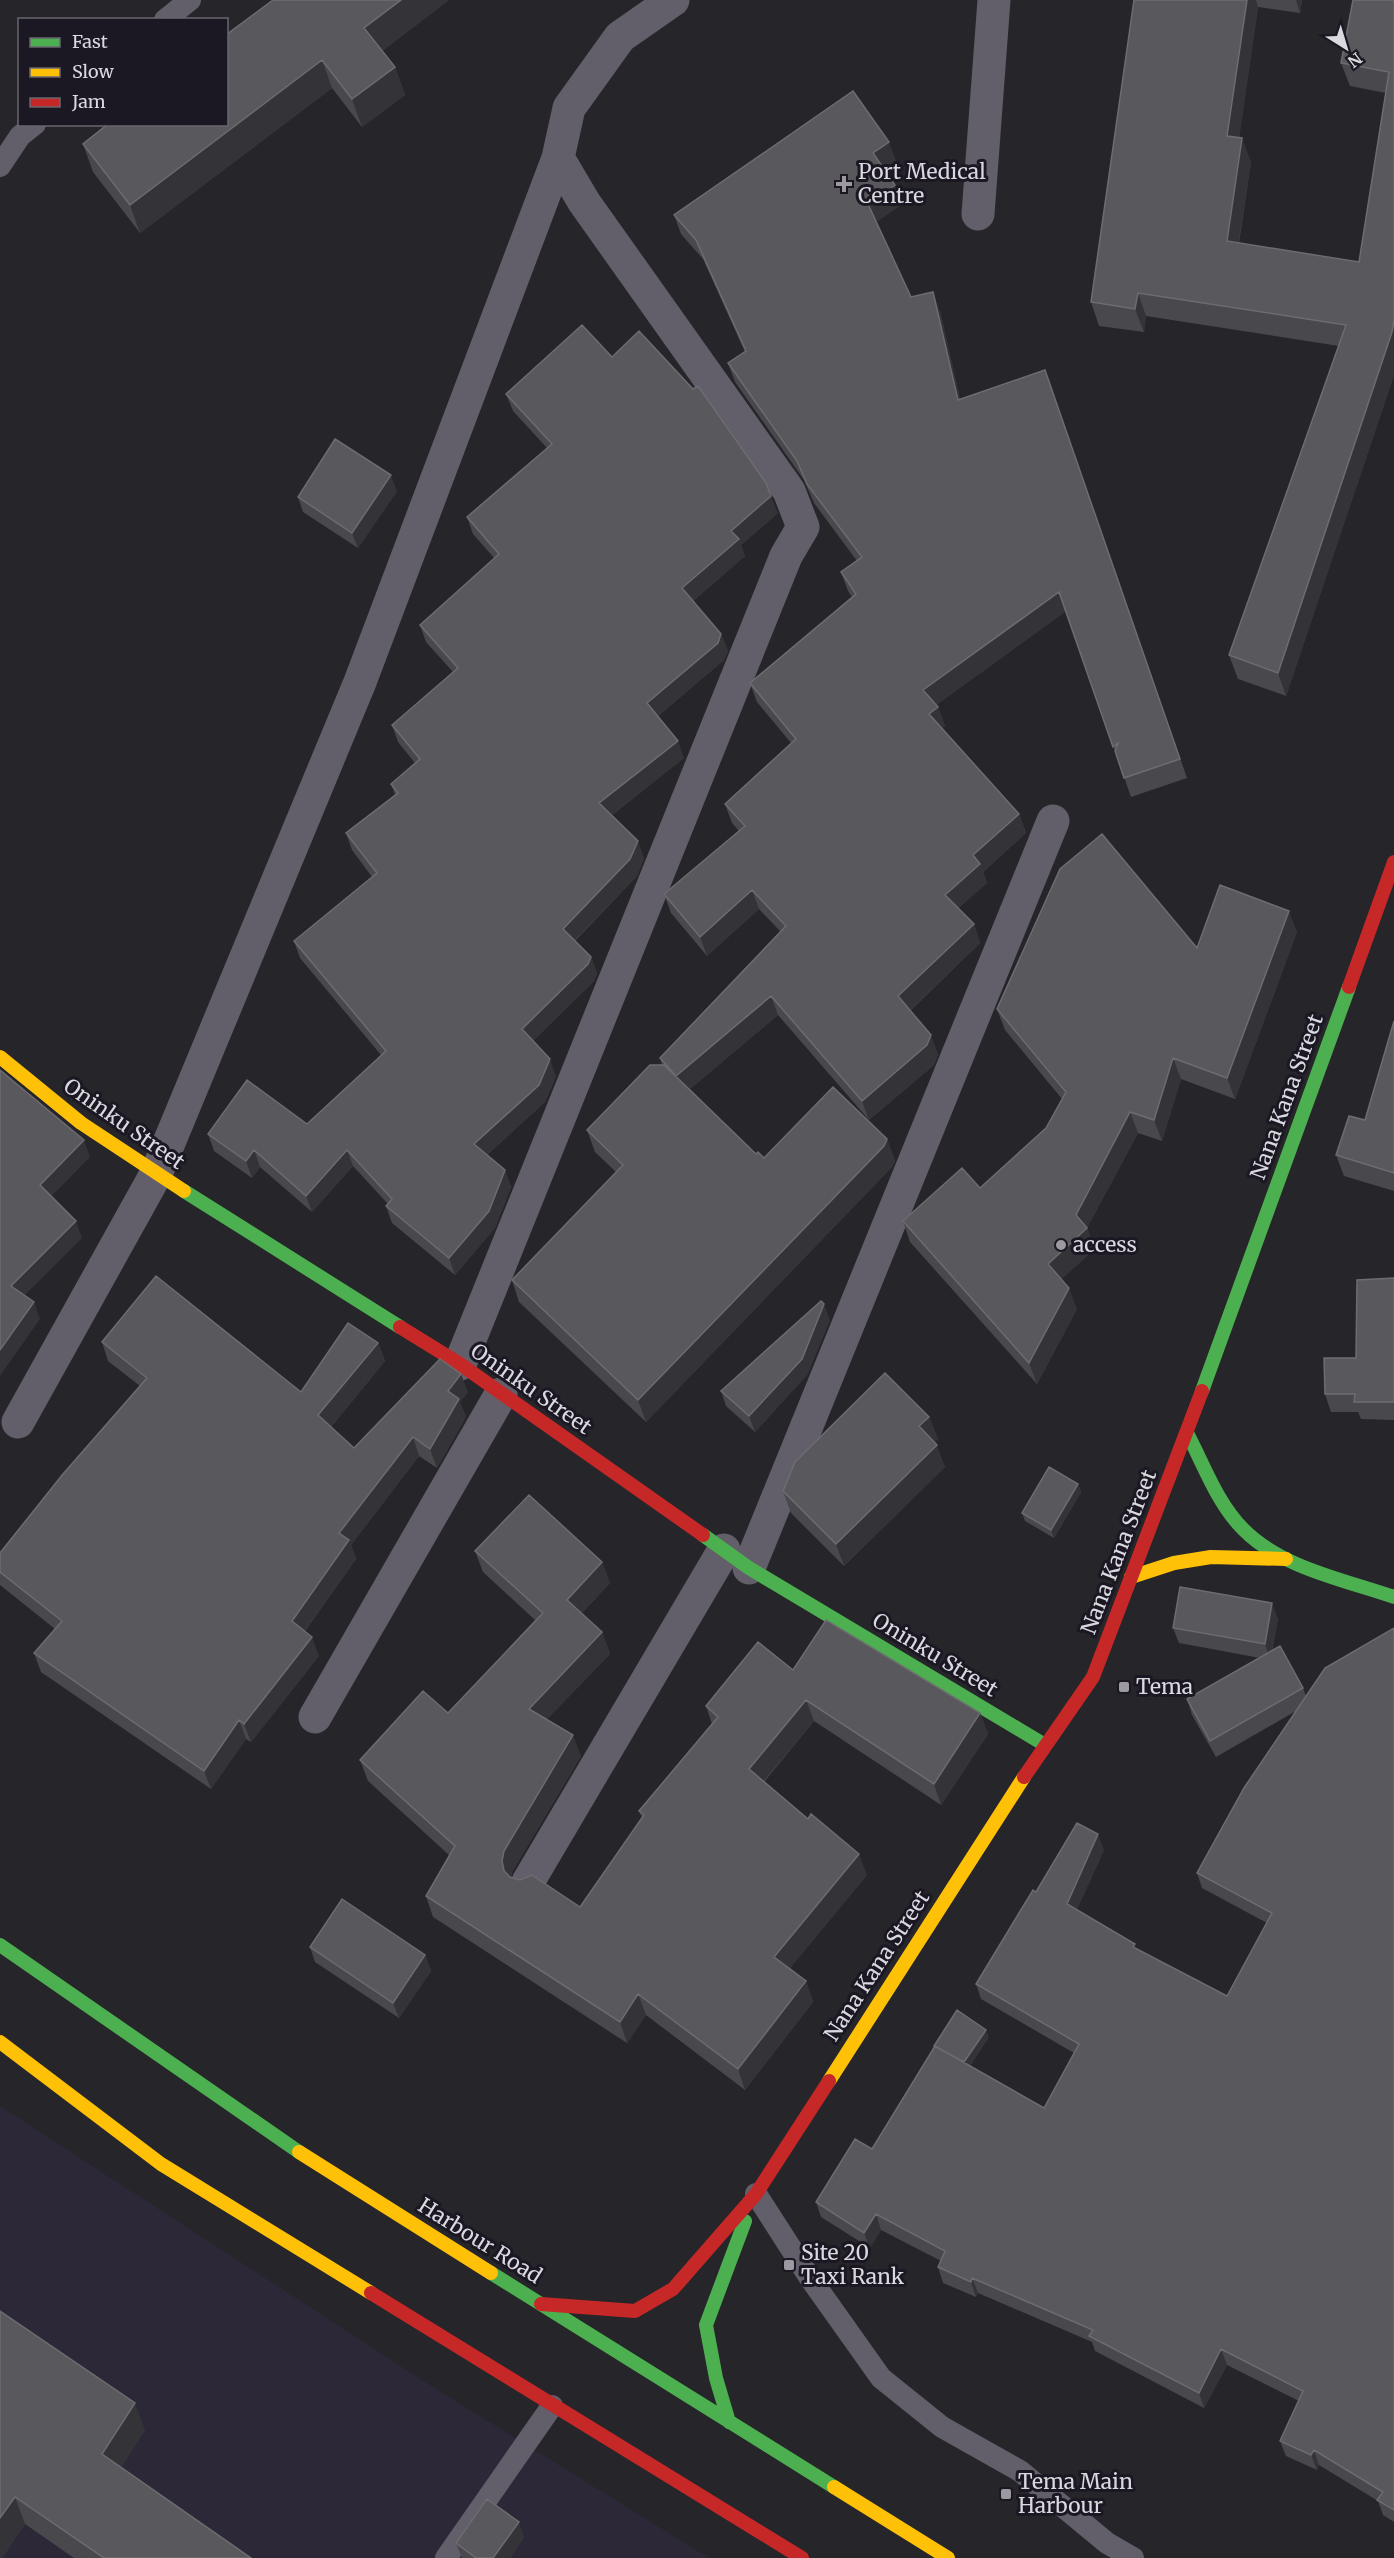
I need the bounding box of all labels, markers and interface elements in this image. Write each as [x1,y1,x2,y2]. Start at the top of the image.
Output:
legend [18,18,228,126]
north arrow [1316,18,1376,78]
text: Fast [72,30,108,53]
text: N [1344,48,1366,72]
text: Slow [72,60,115,83]
text: Jam [71,90,106,113]
place label: Port Medical Centre [858,158,986,209]
marker: Port Medical Centre [835,175,853,193]
street label: Nana Kana Street [1244,1010,1329,1183]
street label: Oninku Street [59,1072,190,1175]
place label: access [1073,1231,1137,1258]
marker: access [1054,1238,1068,1252]
street label: Oninku Street [466,1337,597,1440]
street label: Nana Kana Street [1075,1466,1162,1638]
street label: Oninku Street [868,1607,1003,1703]
place label: Tema [1136,1673,1193,1700]
marker: Tema [1117,1680,1131,1694]
street label: Nana Kana Street [818,1885,935,2046]
street label: Harbour Road [413,2192,547,2290]
place label: Site 20 Taxi Rank [801,2239,905,2290]
marker: Site 20 Taxi Rank [782,2258,796,2272]
place label: Tema Main Harbour [1018,2468,1133,2519]
marker: Tema Main Harbour [999,2487,1013,2501]

